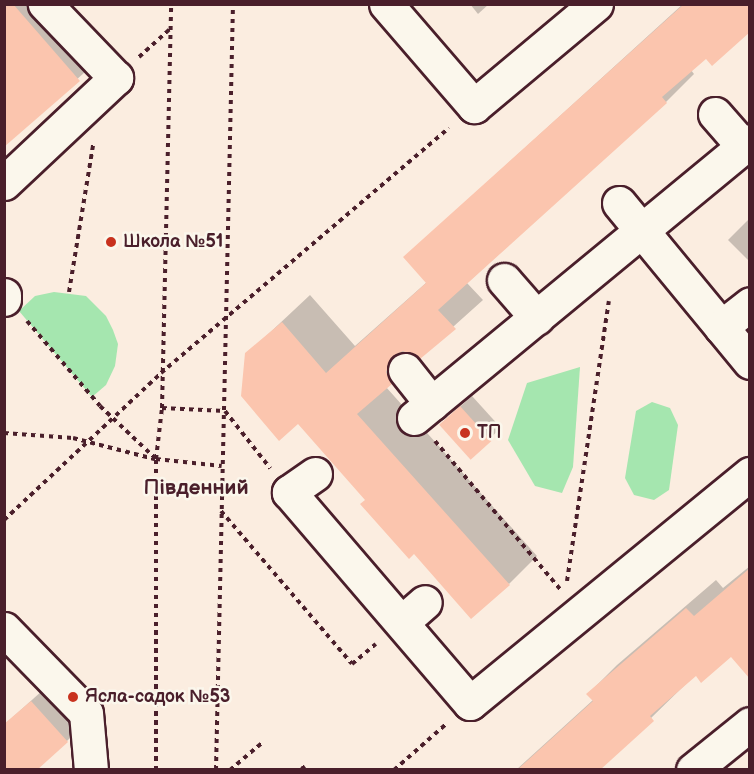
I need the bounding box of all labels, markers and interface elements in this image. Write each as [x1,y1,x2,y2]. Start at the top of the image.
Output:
place label: Школа №51 [123,231,223,253]
marker: Школа №51 [104,235,118,249]
place label: ТП [477,422,501,444]
marker: ТП [458,426,472,440]
district label: Південний [143,475,249,501]
place label: Ясла-садок №53 [85,686,230,708]
marker: Ясла-садок №53 [66,690,80,704]

